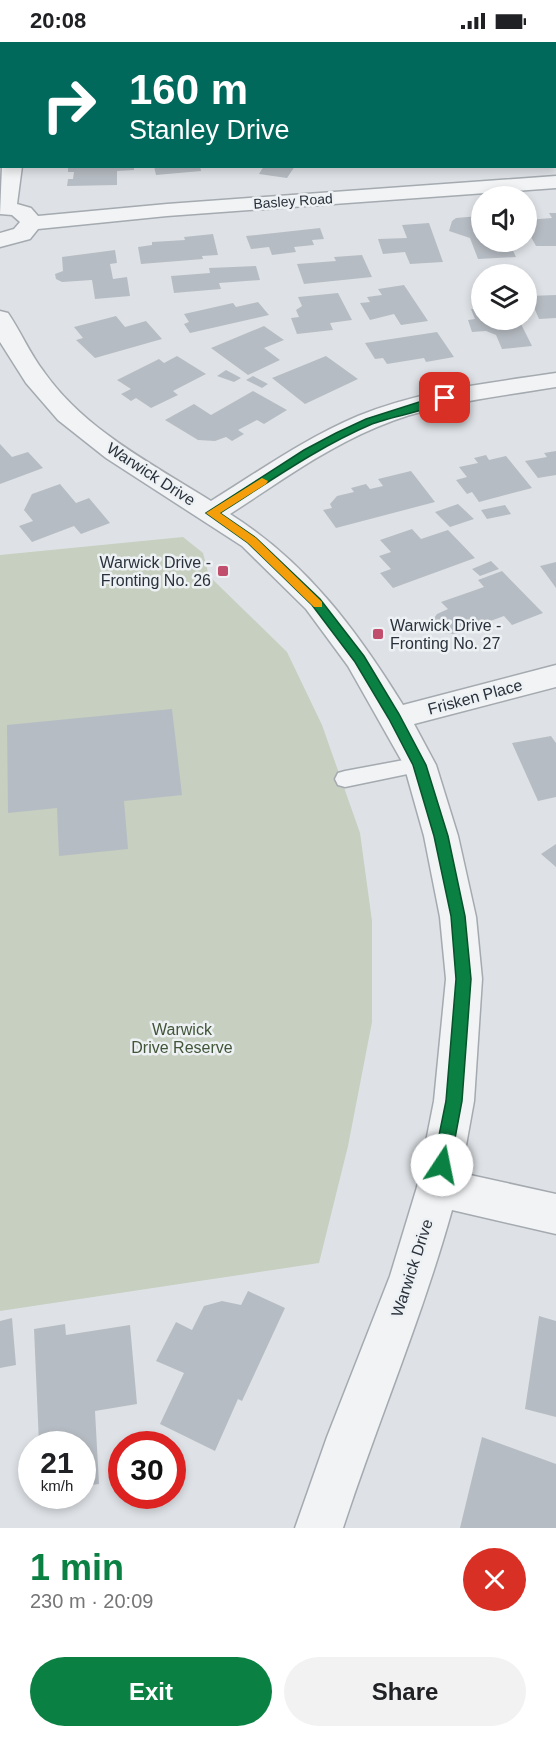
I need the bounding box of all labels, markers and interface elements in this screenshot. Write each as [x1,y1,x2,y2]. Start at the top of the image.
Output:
text: 20:08 [30,8,86,33]
icon: right [30,66,108,144]
text: 160 m [129,66,248,113]
text: Stanley Drive [129,115,290,145]
map controls [471,186,537,330]
button: sound [471,186,537,252]
street label: Basley Road [253,190,333,212]
button: layers [471,264,537,330]
pin [419,372,470,423]
icon: arrive [428,381,461,414]
street label: Warwick Drive [104,439,198,509]
place label: Warwick Drive - Fronting No. 26 [100,554,211,589]
marker: Warwick Drive - Fronting No. 26 [216,564,230,578]
place label: Warwick Drive - Fronting No. 27 [390,617,501,652]
marker: Warwick Drive - Fronting No. 27 [371,627,385,641]
street label: Frisken Place [426,676,524,718]
park label: Warwick Drive Reserve [131,1021,233,1056]
position arrow [410,1133,474,1197]
street label: Warwick Drive [388,1217,436,1319]
speed limit sign: 30 [108,1431,186,1509]
text: 21 [40,1446,74,1479]
text: km/h [41,1477,73,1494]
text: 1 min [30,1547,124,1588]
button: close [463,1548,526,1611]
text: 230 m · 20:09 [30,1590,153,1612]
button: Exit [30,1657,272,1726]
button: Share [284,1657,526,1726]

